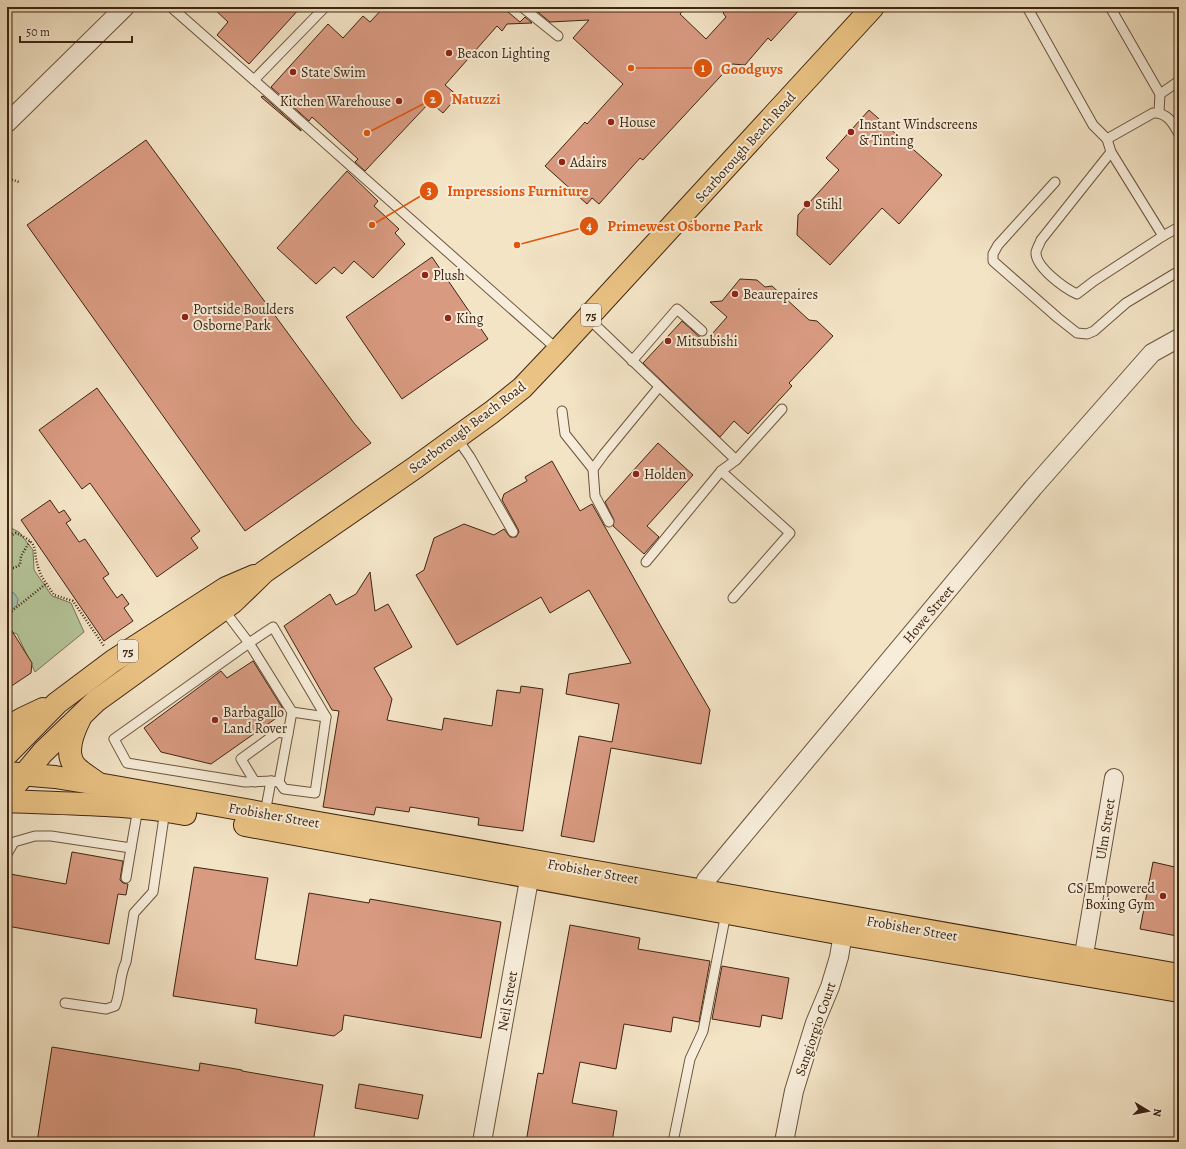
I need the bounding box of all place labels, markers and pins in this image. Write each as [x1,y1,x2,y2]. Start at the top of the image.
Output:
place label: Beacon Lighting [457,44,550,63]
marker: Beacon Lighting [444,48,454,58]
callout: Goodguys [693,55,791,82]
place label: State Swim [301,63,366,82]
marker: State Swim [288,67,298,77]
callout: Natuzzi [423,86,508,113]
place label: Kitchen Warehouse [280,92,391,111]
marker: Kitchen Warehouse [394,96,404,106]
place label: House [619,113,656,132]
place label: Instant Windscreens & Tinting [859,115,978,150]
marker: House [606,117,616,127]
marker: Instant Windscreens & Tinting [846,127,856,137]
place label: Adairs [569,153,607,172]
marker: Adairs [557,157,567,167]
callout: Impressions Furniture [419,177,596,204]
place label: Stihl [815,195,842,214]
marker: Stihl [802,199,812,209]
callout: Primewest Osborne Park [579,212,770,239]
place label: Plush [433,266,465,285]
marker: Plush [420,270,430,280]
place label: Beaurepaires [743,285,818,304]
marker: Beaurepaires [730,289,740,299]
place label: Portside Boulders Osborne Park [193,300,294,335]
place label: King [456,309,483,328]
marker: Portside Boulders Osborne Park [180,312,190,322]
marker: King [443,313,453,323]
place label: Mitsubishi [676,332,738,351]
marker: Mitsubishi [663,336,673,346]
place label: Holden [644,465,686,484]
marker: Holden [631,469,641,479]
place label: Barbagallo Land Rover [223,703,288,738]
marker: Barbagallo Land Rover [210,715,220,725]
place label: CS Empowered Boxing Gym [1067,879,1155,914]
marker: CS Empowered Boxing Gym [1158,891,1168,901]

